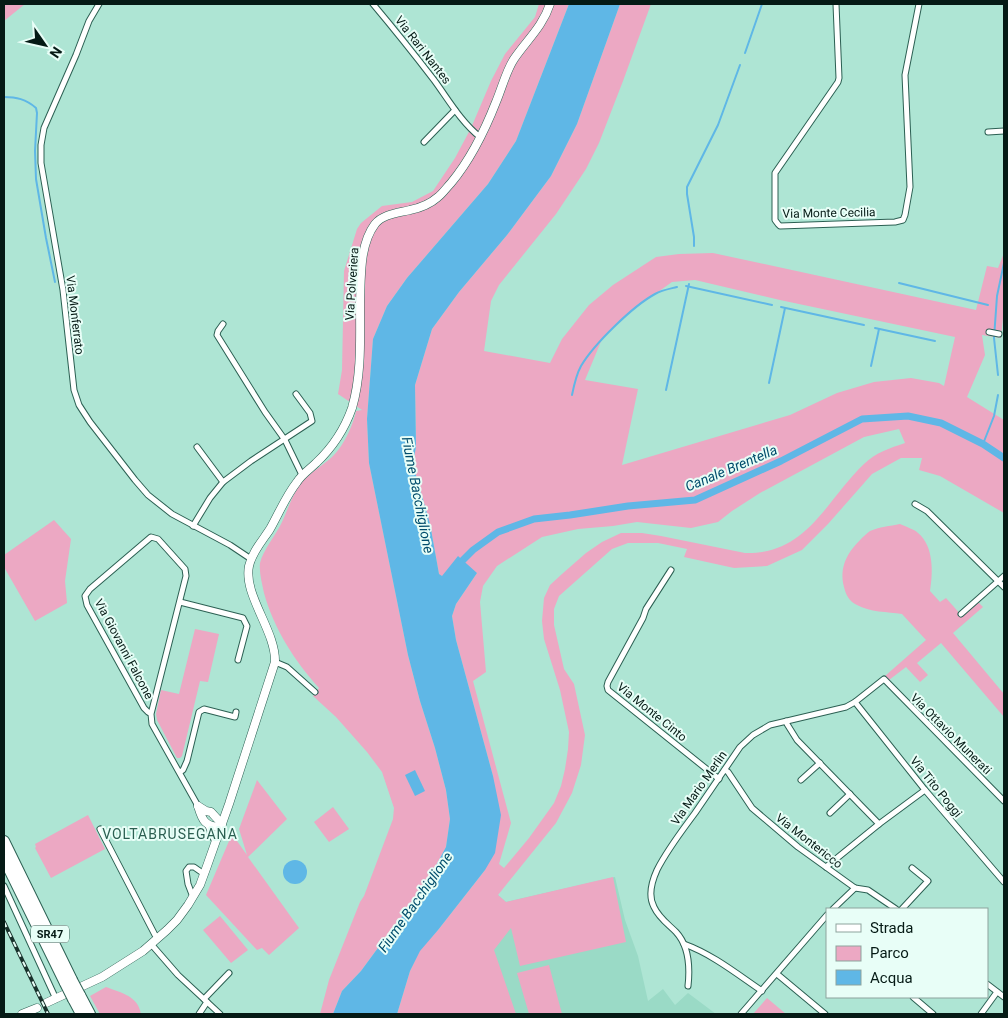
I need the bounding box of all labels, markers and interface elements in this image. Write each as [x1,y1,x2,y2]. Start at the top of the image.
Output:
street label: Via Rari Nantes [392,13,454,87]
north arrow [20,20,70,70]
text: N [46,44,65,61]
street label: Via Monte Cecilia [782,205,876,221]
street label: Via Polveriera [342,247,362,321]
street label: Via Monferrato [63,275,87,355]
water label: Fiume Bacchiglione [399,435,437,555]
water label: Canale Brentella [683,441,779,495]
street label: Via Giovanni Falcone [92,597,156,701]
street label: Via Monte Cinto [614,680,690,744]
street label: Via Ottavio Munerati [908,691,994,777]
street label: Via Mario Merlin [668,748,730,828]
street label: Via Tito Poggi [907,754,965,820]
street label: Via Montericco [773,811,845,871]
district label: VOLTABRUSEGANA [102,826,238,842]
water label: Fiume Bacchiglione [374,849,456,955]
legend [826,908,988,998]
text: Strada [870,919,913,937]
road number: SR47 [31,926,69,942]
text: Parco [870,944,909,962]
text: Acqua [870,969,913,987]

